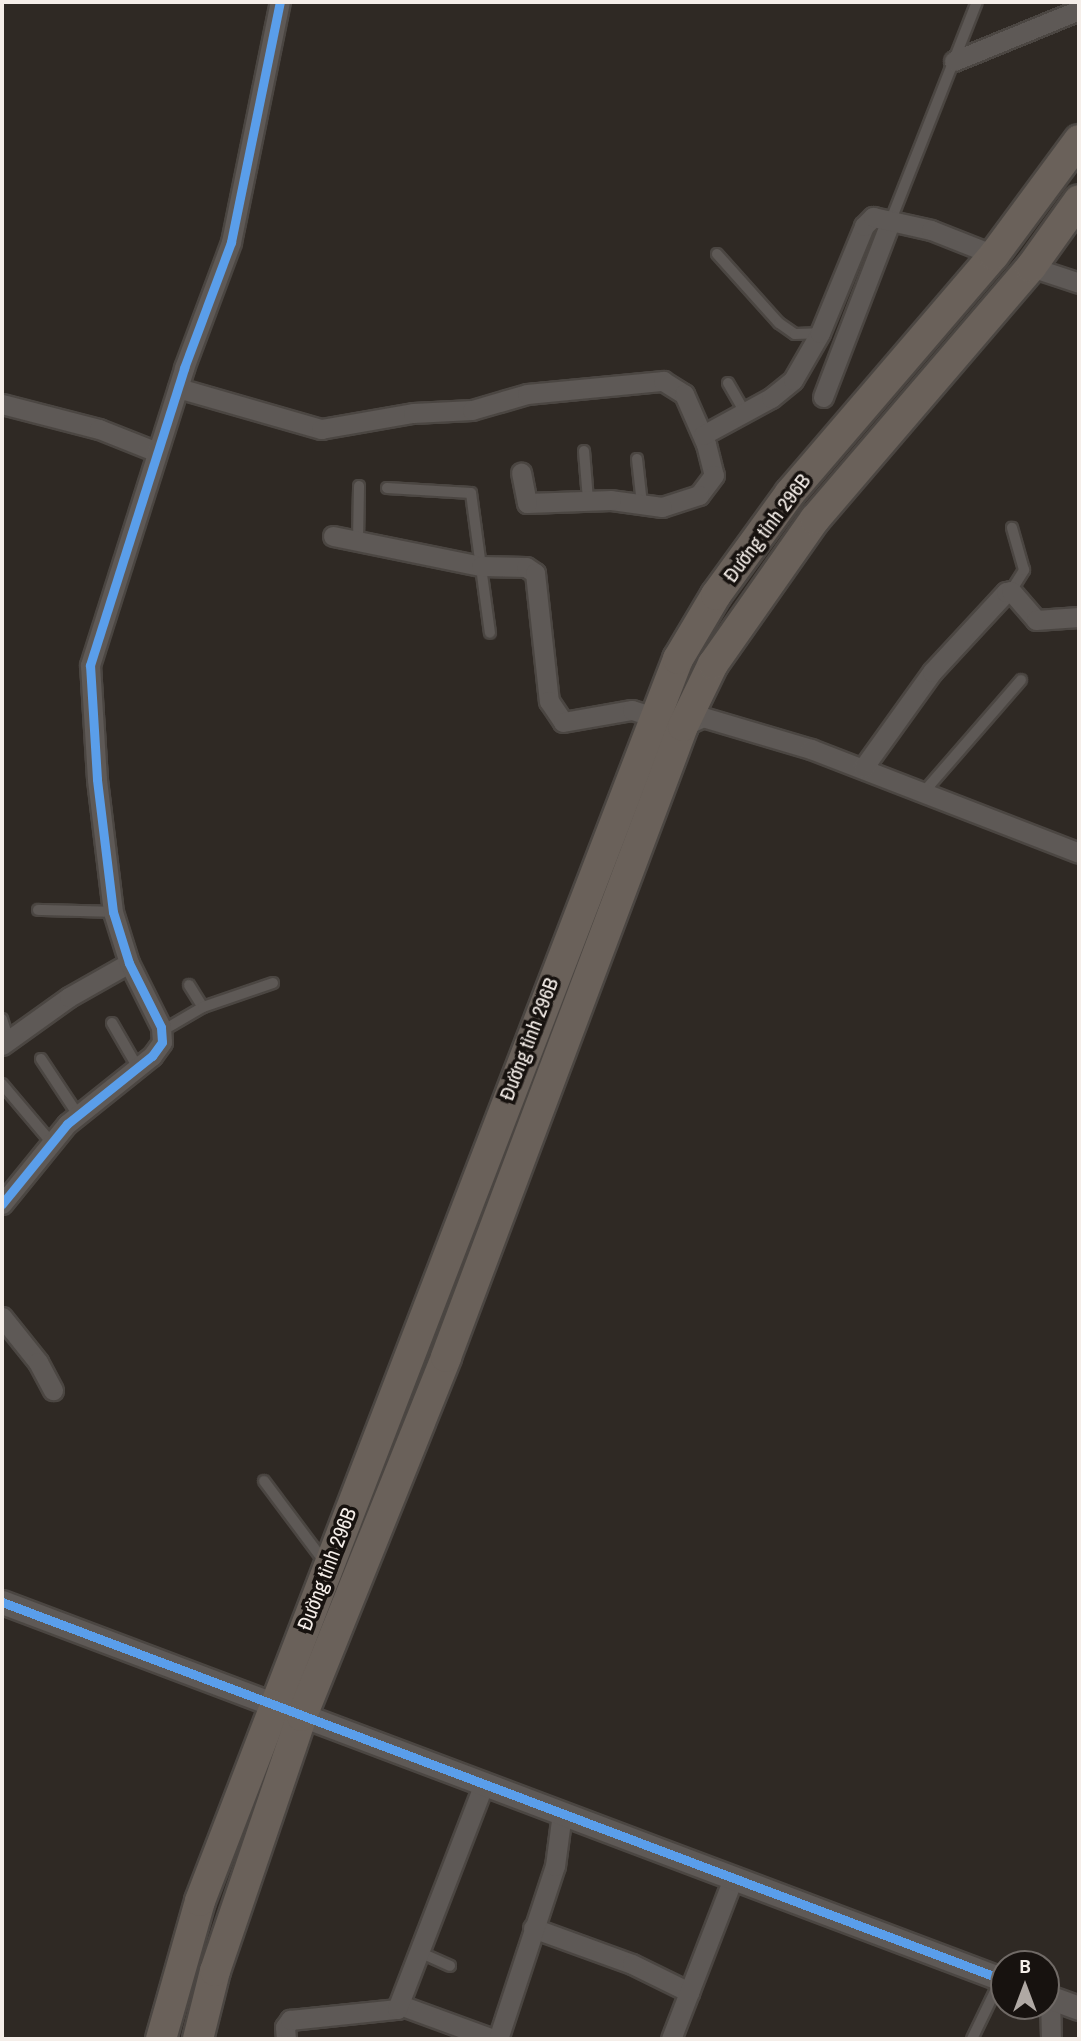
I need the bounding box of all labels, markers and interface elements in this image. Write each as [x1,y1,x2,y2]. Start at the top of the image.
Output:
street label: Đường tỉnh 296B [718,469,816,587]
street label: Đường tỉnh 296B [494,974,564,1104]
street label: Đường tỉnh 296B [292,1504,362,1634]
north arrow [990,1950,1060,2020]
text: B [1019,1953,1031,1979]

